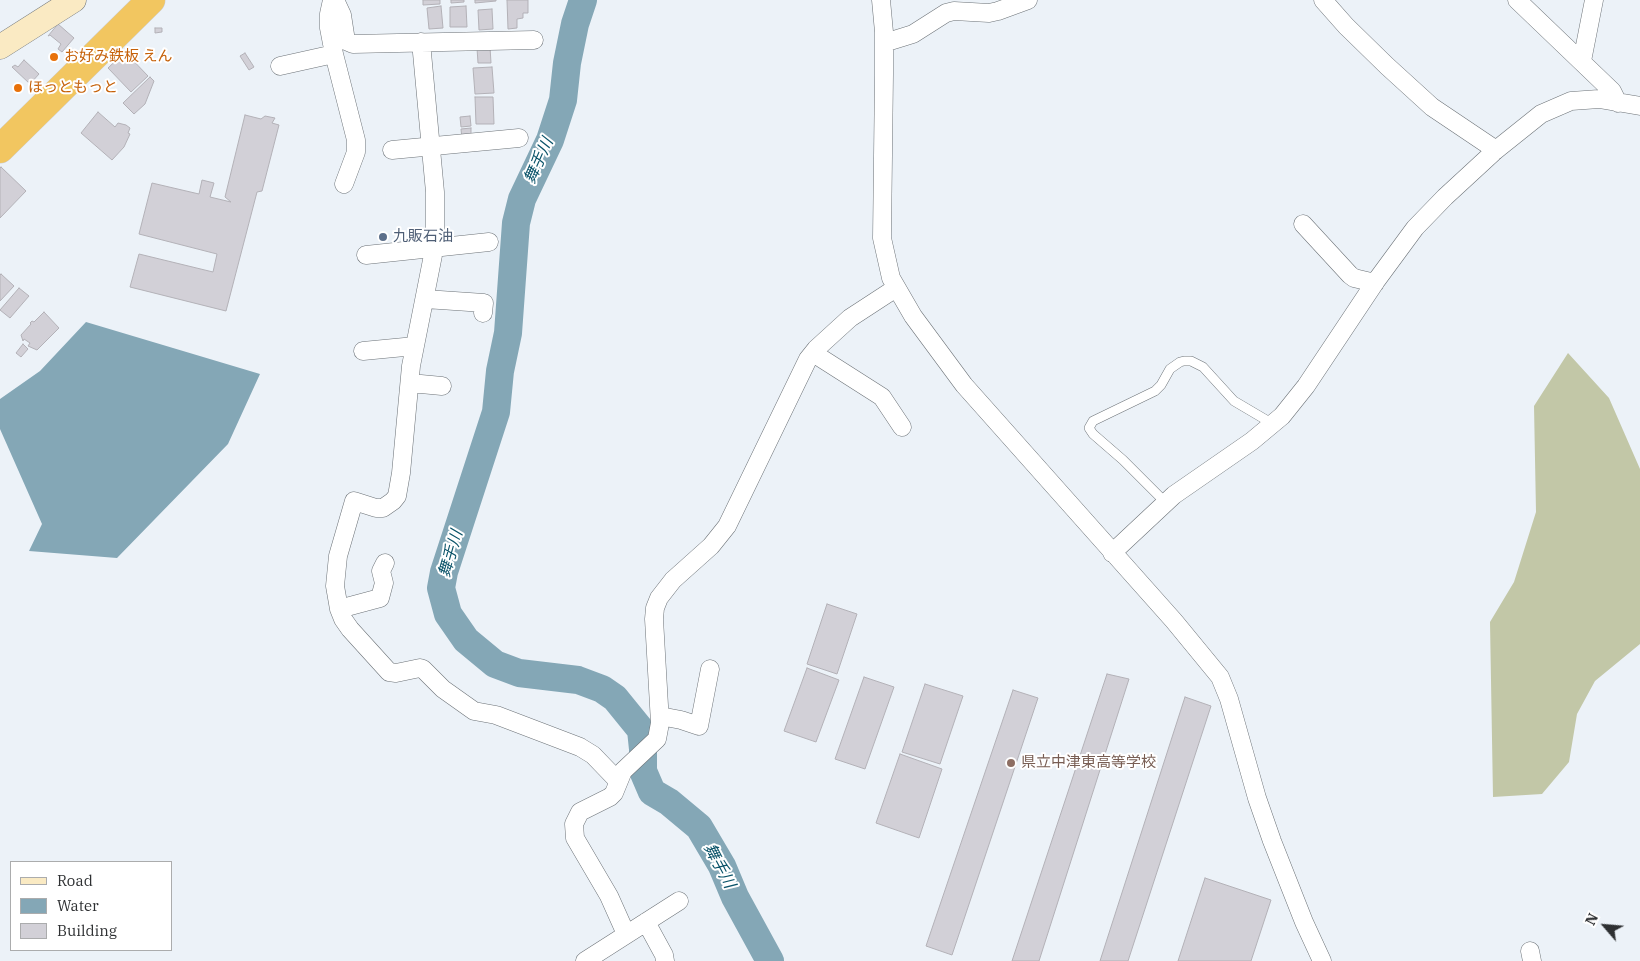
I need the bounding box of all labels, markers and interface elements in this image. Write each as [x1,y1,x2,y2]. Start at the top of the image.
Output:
place label: お好み鉄板 えん [64,48,172,66]
marker: お好み鉄板 えん [48,51,60,63]
place label: ほっともっと [28,79,118,97]
marker: ほっともっと [12,82,24,94]
water label: 舞手川 [520,135,558,187]
place label: 九販石油 [393,228,453,246]
marker: 九販石油 [377,231,389,243]
water label: 舞手川 [435,528,467,580]
place label: 県立中津東高等学校 [1021,754,1156,772]
marker: 県立中津東高等学校 [1005,757,1017,769]
water label: 舞手川 [699,840,739,892]
legend [10,861,172,951]
text: Road [57,871,93,890]
text: Water [57,896,99,915]
north arrow [1580,901,1630,951]
text: N [1581,910,1602,928]
text: Building [57,921,117,940]

